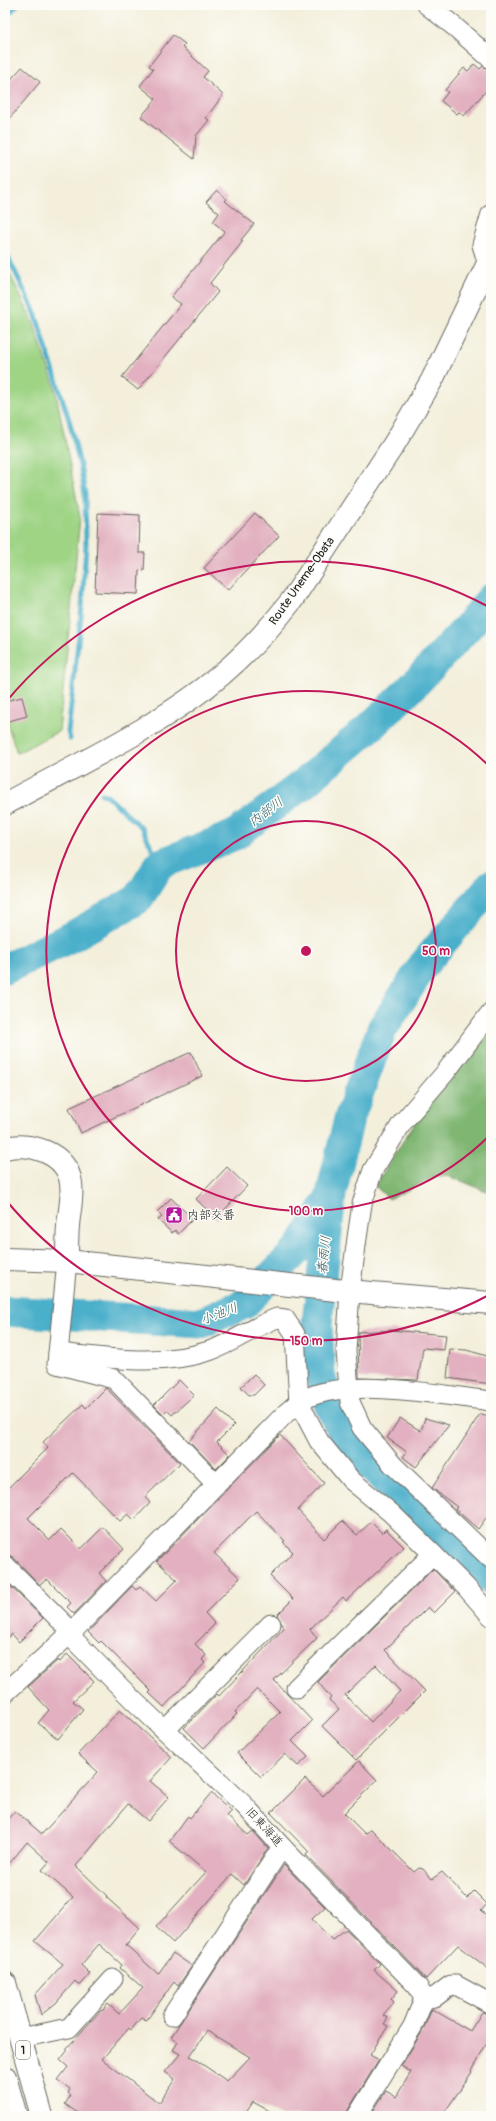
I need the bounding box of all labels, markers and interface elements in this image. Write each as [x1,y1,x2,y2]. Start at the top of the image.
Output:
street label: Route Uneme-Obata [266,534,338,628]
water label: 内部川 [246,794,286,830]
centre of rings [299,944,313,958]
text: 50 m [422,944,450,959]
text: 100 m [289,1204,324,1219]
public building icon: 内部交番 [164,1205,184,1225]
place label: 内部交番 [187,1208,235,1223]
water label: 春雨川 [314,1235,334,1275]
water label: 小池川 [198,1300,240,1328]
text: 150 m [290,1334,323,1349]
street label: 旧東海道 [242,1804,286,1850]
road number: 1 [16,2041,30,2059]

